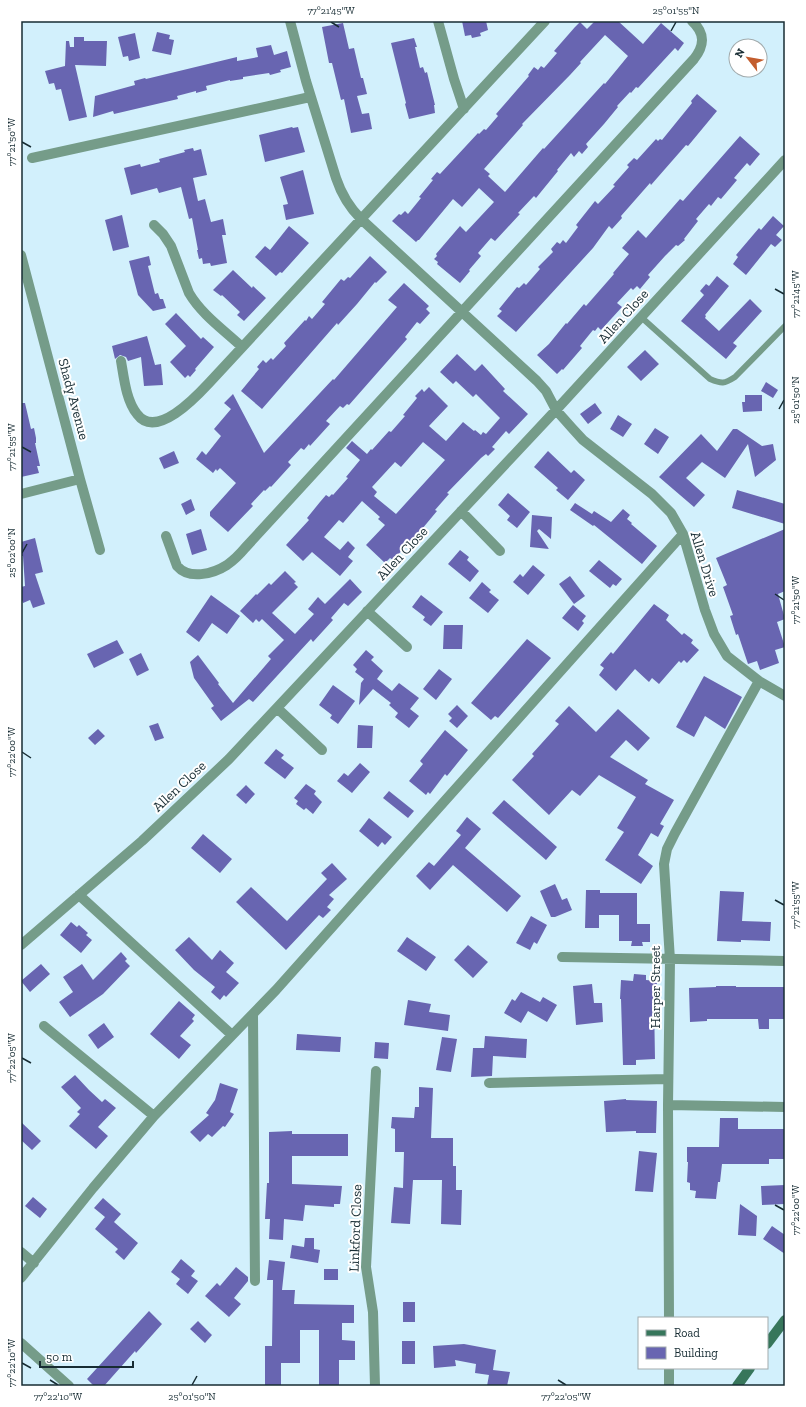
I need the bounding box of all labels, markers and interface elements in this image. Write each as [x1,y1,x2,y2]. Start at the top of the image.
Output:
text: 77°21'45"W [307,5,355,17]
text: 25°01'55"N [653,5,700,17]
north arrow [728,38,768,78]
text: N [732,46,748,60]
text: 77°21'50"W [6,117,18,166]
text: 77°21'45"W [790,270,802,318]
street label: Allen Close [595,285,652,347]
street label: Shady Avenue [54,357,93,442]
text: 25°01'50"N [790,376,802,424]
text: 77°21'55"W [6,423,18,471]
street label: Allen Close [373,523,432,584]
text: 25°02'00"N [6,528,18,578]
street label: Allen Drive [687,529,723,599]
text: 77°21'50"W [790,575,802,624]
text: 77°22'00"W [6,726,18,777]
street label: Allen Close [149,757,210,815]
text: 77°21'55"W [790,881,802,929]
street label: Harper Street [647,945,664,1029]
text: 77°22'05"W [6,1033,18,1083]
street label: Linkford Close [345,1183,366,1272]
text: 77°22'00"W [790,1184,802,1235]
legend [638,1317,768,1369]
text: Road [674,1326,700,1340]
text: 77°22'10"W [6,1338,18,1387]
scale bar [40,1343,133,1369]
text: Building [674,1346,718,1360]
text: 50 m [46,1350,73,1364]
text: 77°22'10"W [34,1391,83,1403]
text: 25°01'50"N [168,1391,216,1403]
text: 77°22'05"W [541,1391,591,1403]

